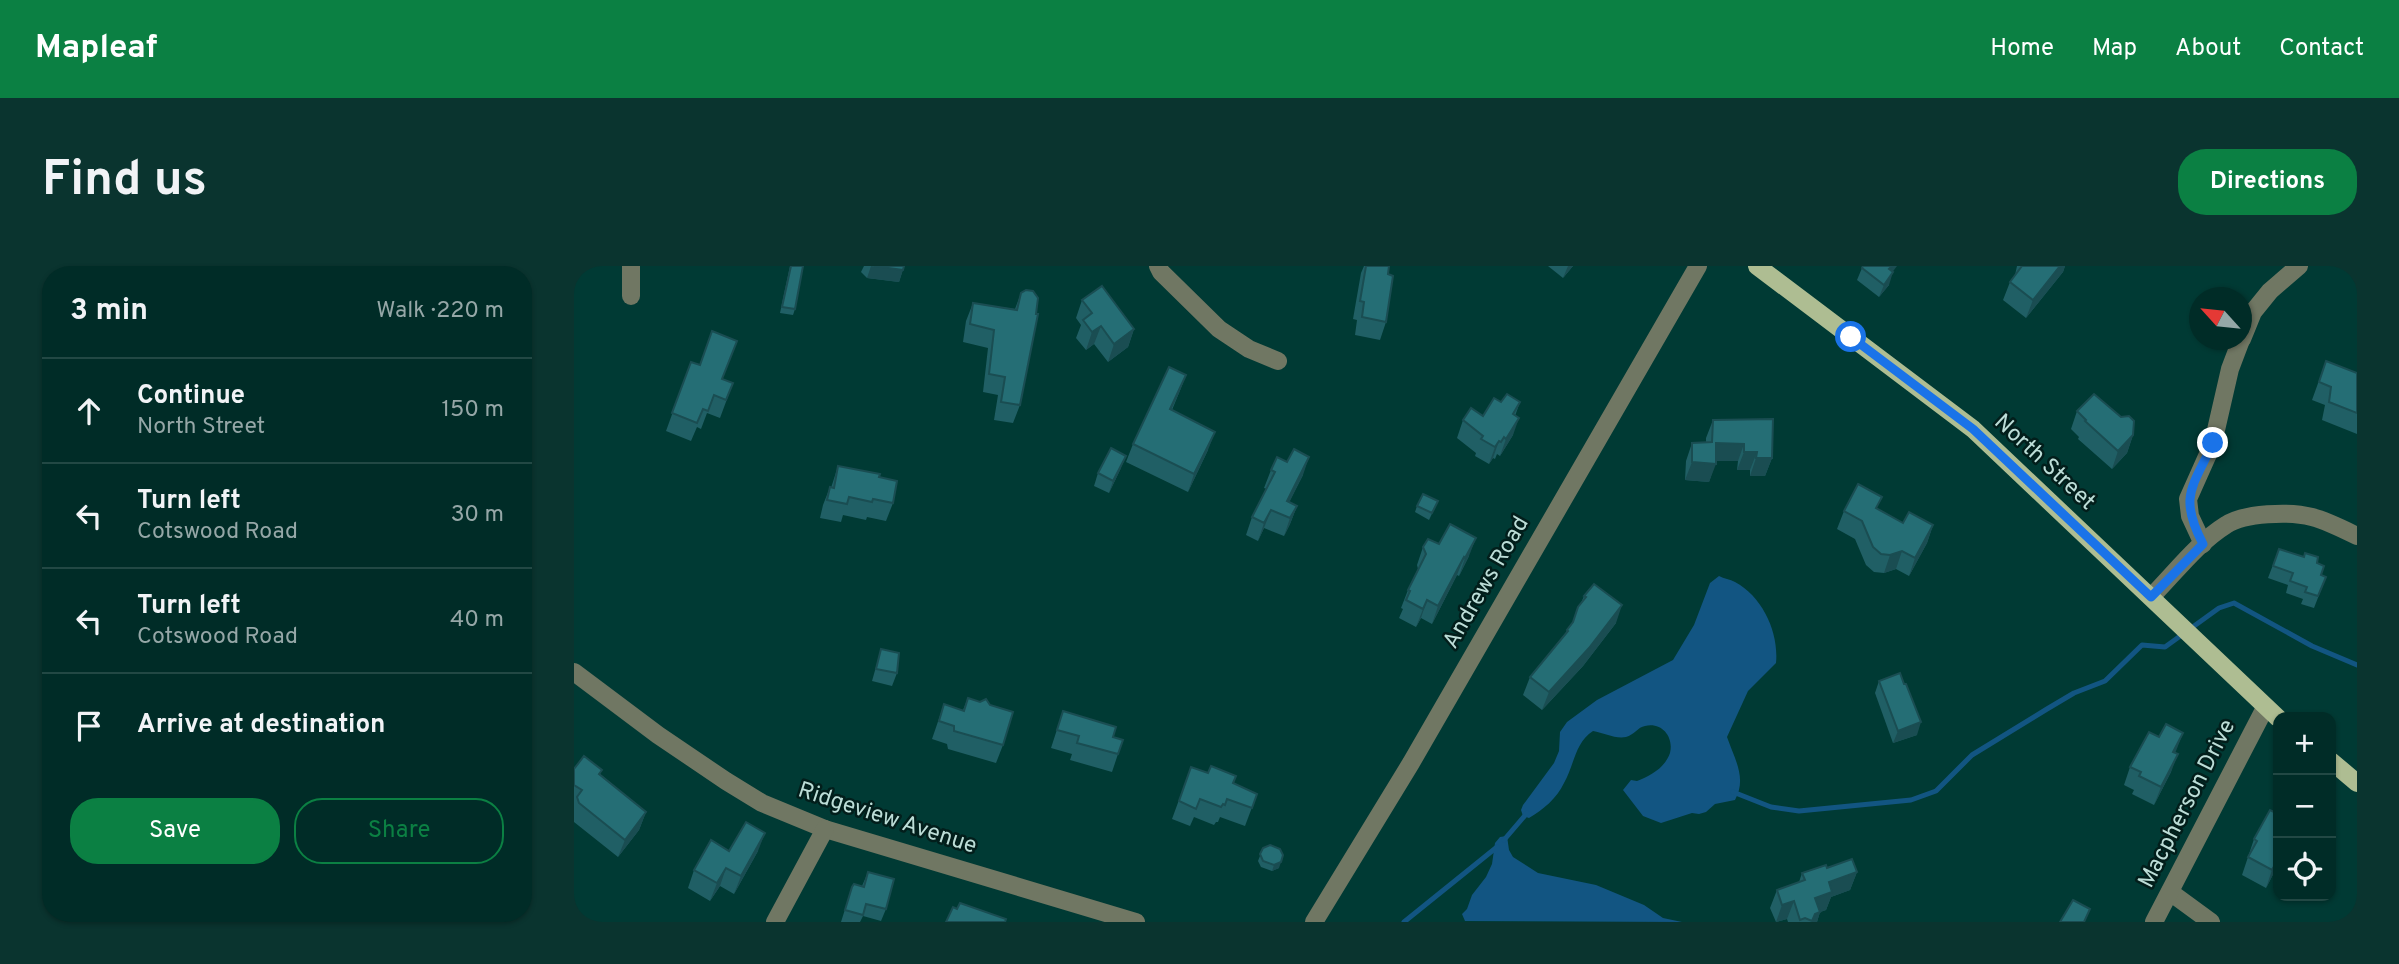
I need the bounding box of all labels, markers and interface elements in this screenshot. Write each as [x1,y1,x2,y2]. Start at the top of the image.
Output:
text: Mapleaf [35,28,158,70]
text: Home [1990,34,2054,64]
text: Map [2092,34,2137,64]
text: About [2175,34,2241,64]
text: Contact [2279,34,2364,64]
button: Directions [2178,149,2357,215]
text: Find us [42,151,207,213]
north arrow [2189,287,2252,350]
text: 3 min [70,293,148,330]
text: Walk · 220 m [376,297,504,326]
route start [1835,321,1866,352]
text: Continue [137,380,245,413]
icon: ahead [70,392,108,430]
text: 150 m [442,396,504,425]
street label: North Street [1987,409,2101,517]
text: North Street [137,413,265,442]
route end [2197,427,2228,458]
text: Turn left [137,485,241,518]
icon: left [70,497,108,535]
text: 30 m [451,501,504,530]
street label: Andrews Road [1437,512,1537,654]
text: Cotswood Road [137,518,298,547]
text: Turn left [137,590,241,623]
icon: left [70,602,108,640]
text: 40 m [450,606,504,635]
text: Cotswood Road [137,623,298,652]
icon: arrive [70,707,108,745]
text: Arrive at destination [137,709,385,742]
map controls [2273,712,2336,901]
button: + [2273,712,2336,775]
street label: Macpherson Drive [2133,715,2243,893]
button: − [2273,775,2336,838]
street label: Ridgeview Avenue [794,776,980,862]
button: Save [70,798,280,864]
button: Share [294,798,504,864]
button: locate [2273,838,2336,901]

